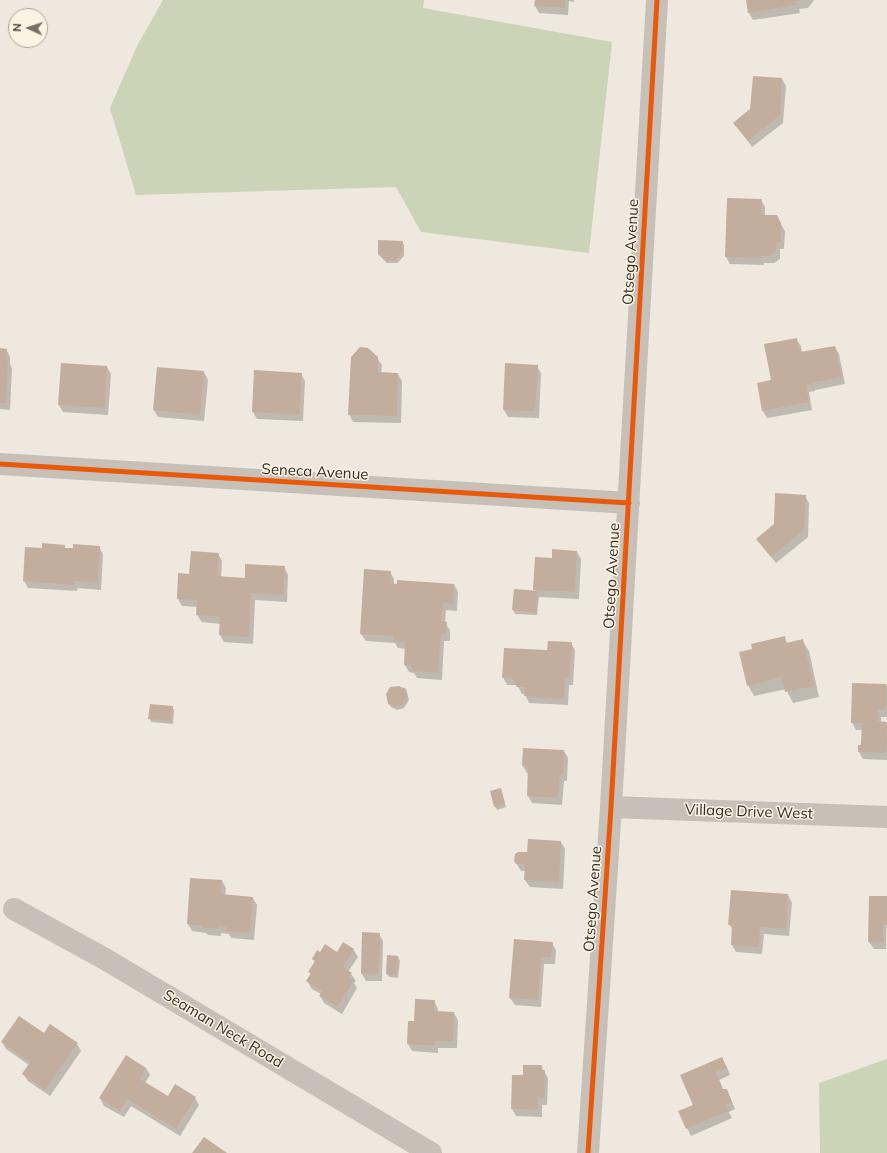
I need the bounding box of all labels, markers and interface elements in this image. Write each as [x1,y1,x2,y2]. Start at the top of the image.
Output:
north arrow [8,8,48,48]
text: N [10,23,24,32]
street label: Otsego Avenue [619,198,643,306]
street label: Seneca Avenue [261,460,369,484]
street label: Otsego Avenue [600,522,624,630]
street label: Village Drive West [685,801,813,823]
street label: Otsego Avenue [580,845,606,953]
street label: Seaman Neck Road [160,986,286,1072]

